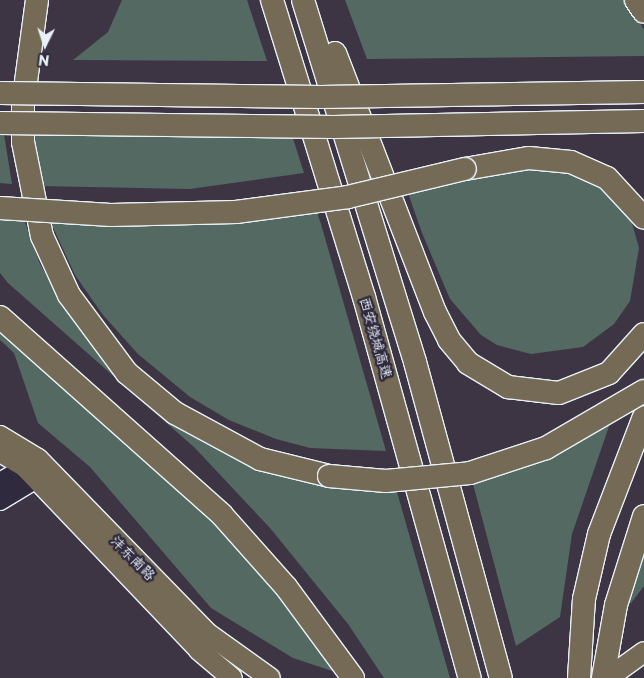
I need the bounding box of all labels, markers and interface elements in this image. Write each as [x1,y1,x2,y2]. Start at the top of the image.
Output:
north arrow [20,20,70,70]
text: N [38,50,50,71]
street label: 西安绕城高速 [356,295,396,381]
street label: 沣东南路 [107,532,159,584]

